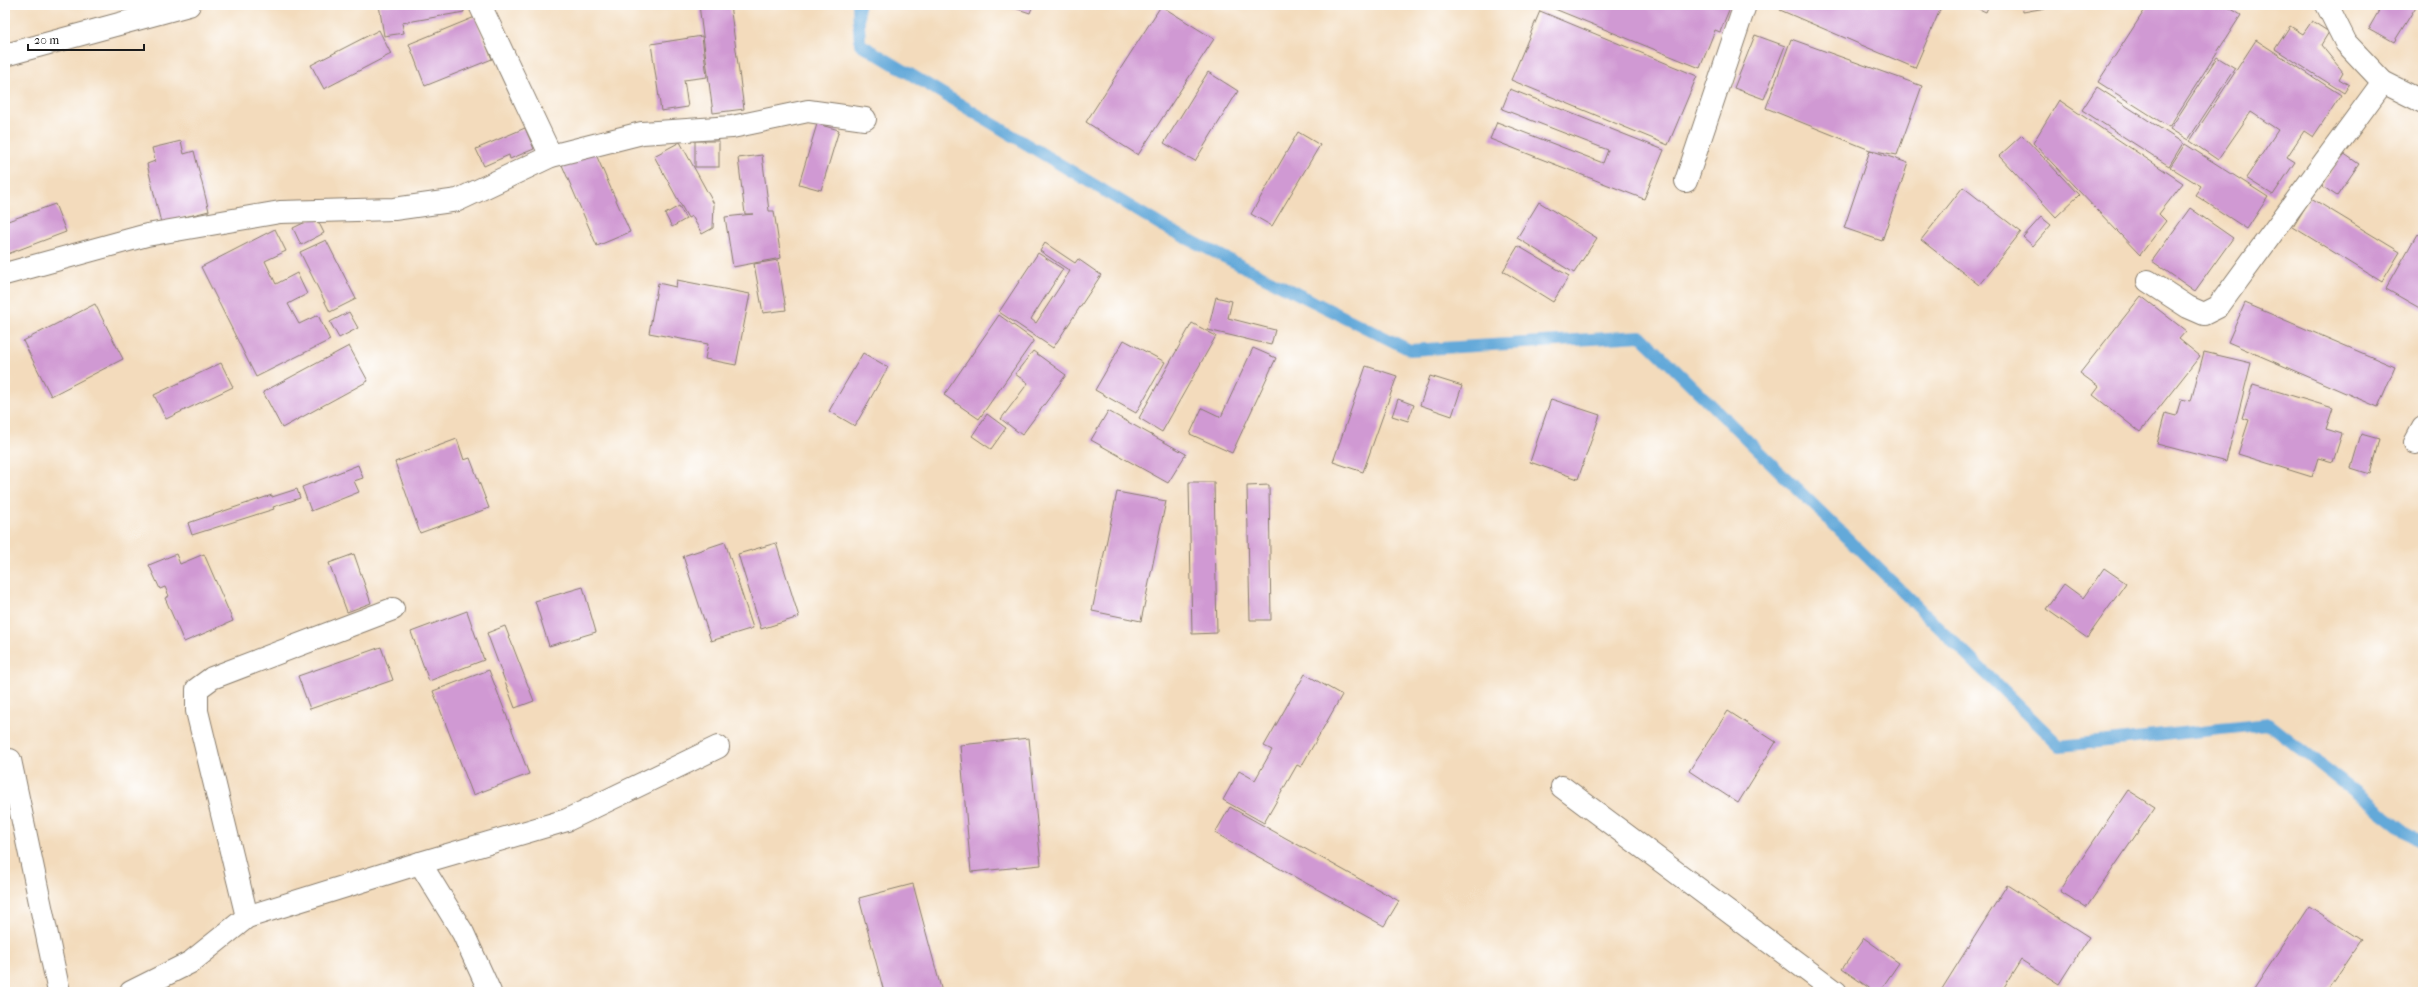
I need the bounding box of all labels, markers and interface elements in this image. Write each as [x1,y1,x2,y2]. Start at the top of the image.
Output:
scale bar [28,26,144,52]
text: 20 m [34,33,59,47]

